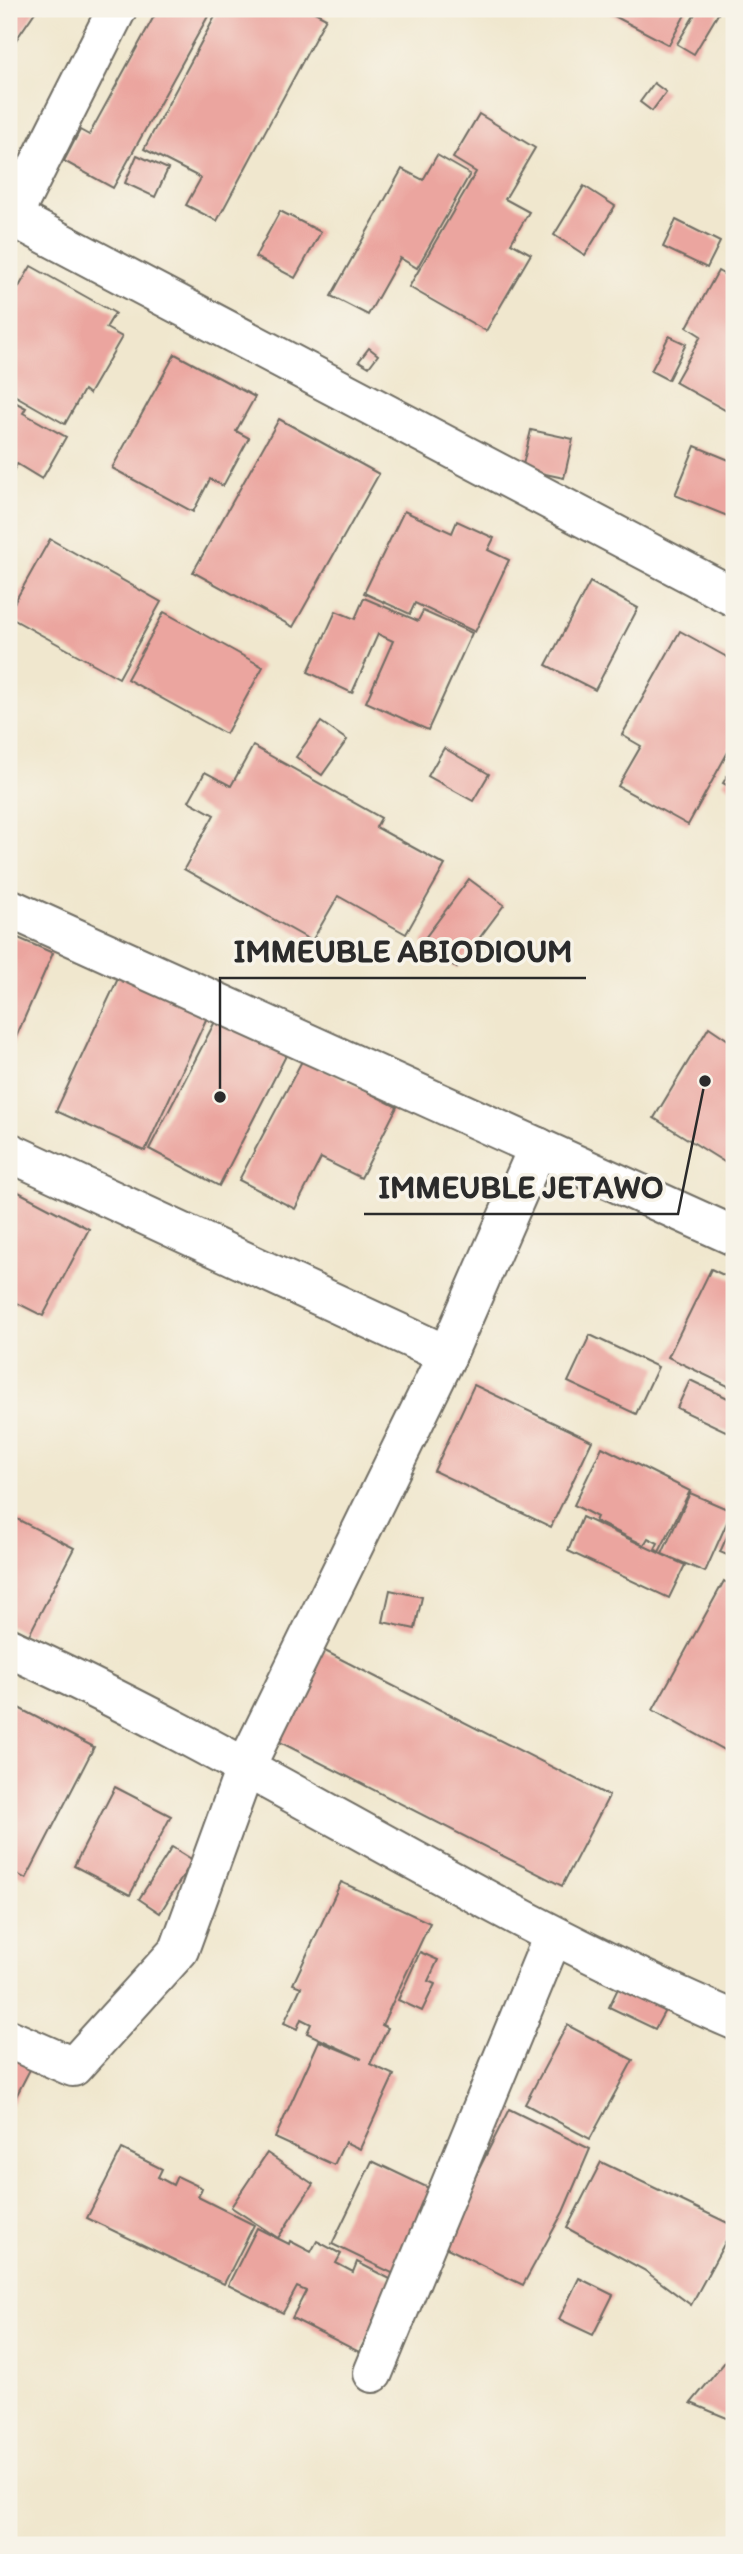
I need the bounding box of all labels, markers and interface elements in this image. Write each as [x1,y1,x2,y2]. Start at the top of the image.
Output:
callout: IMMEUBLE ABIODIOUM [220,925,586,978]
text: IMMEUBLE ABIODIOUM [234,932,572,970]
callout: IMMEUBLE JETAWO [364,1161,678,1214]
text: IMMEUBLE JETAWO [378,1168,664,1206]

